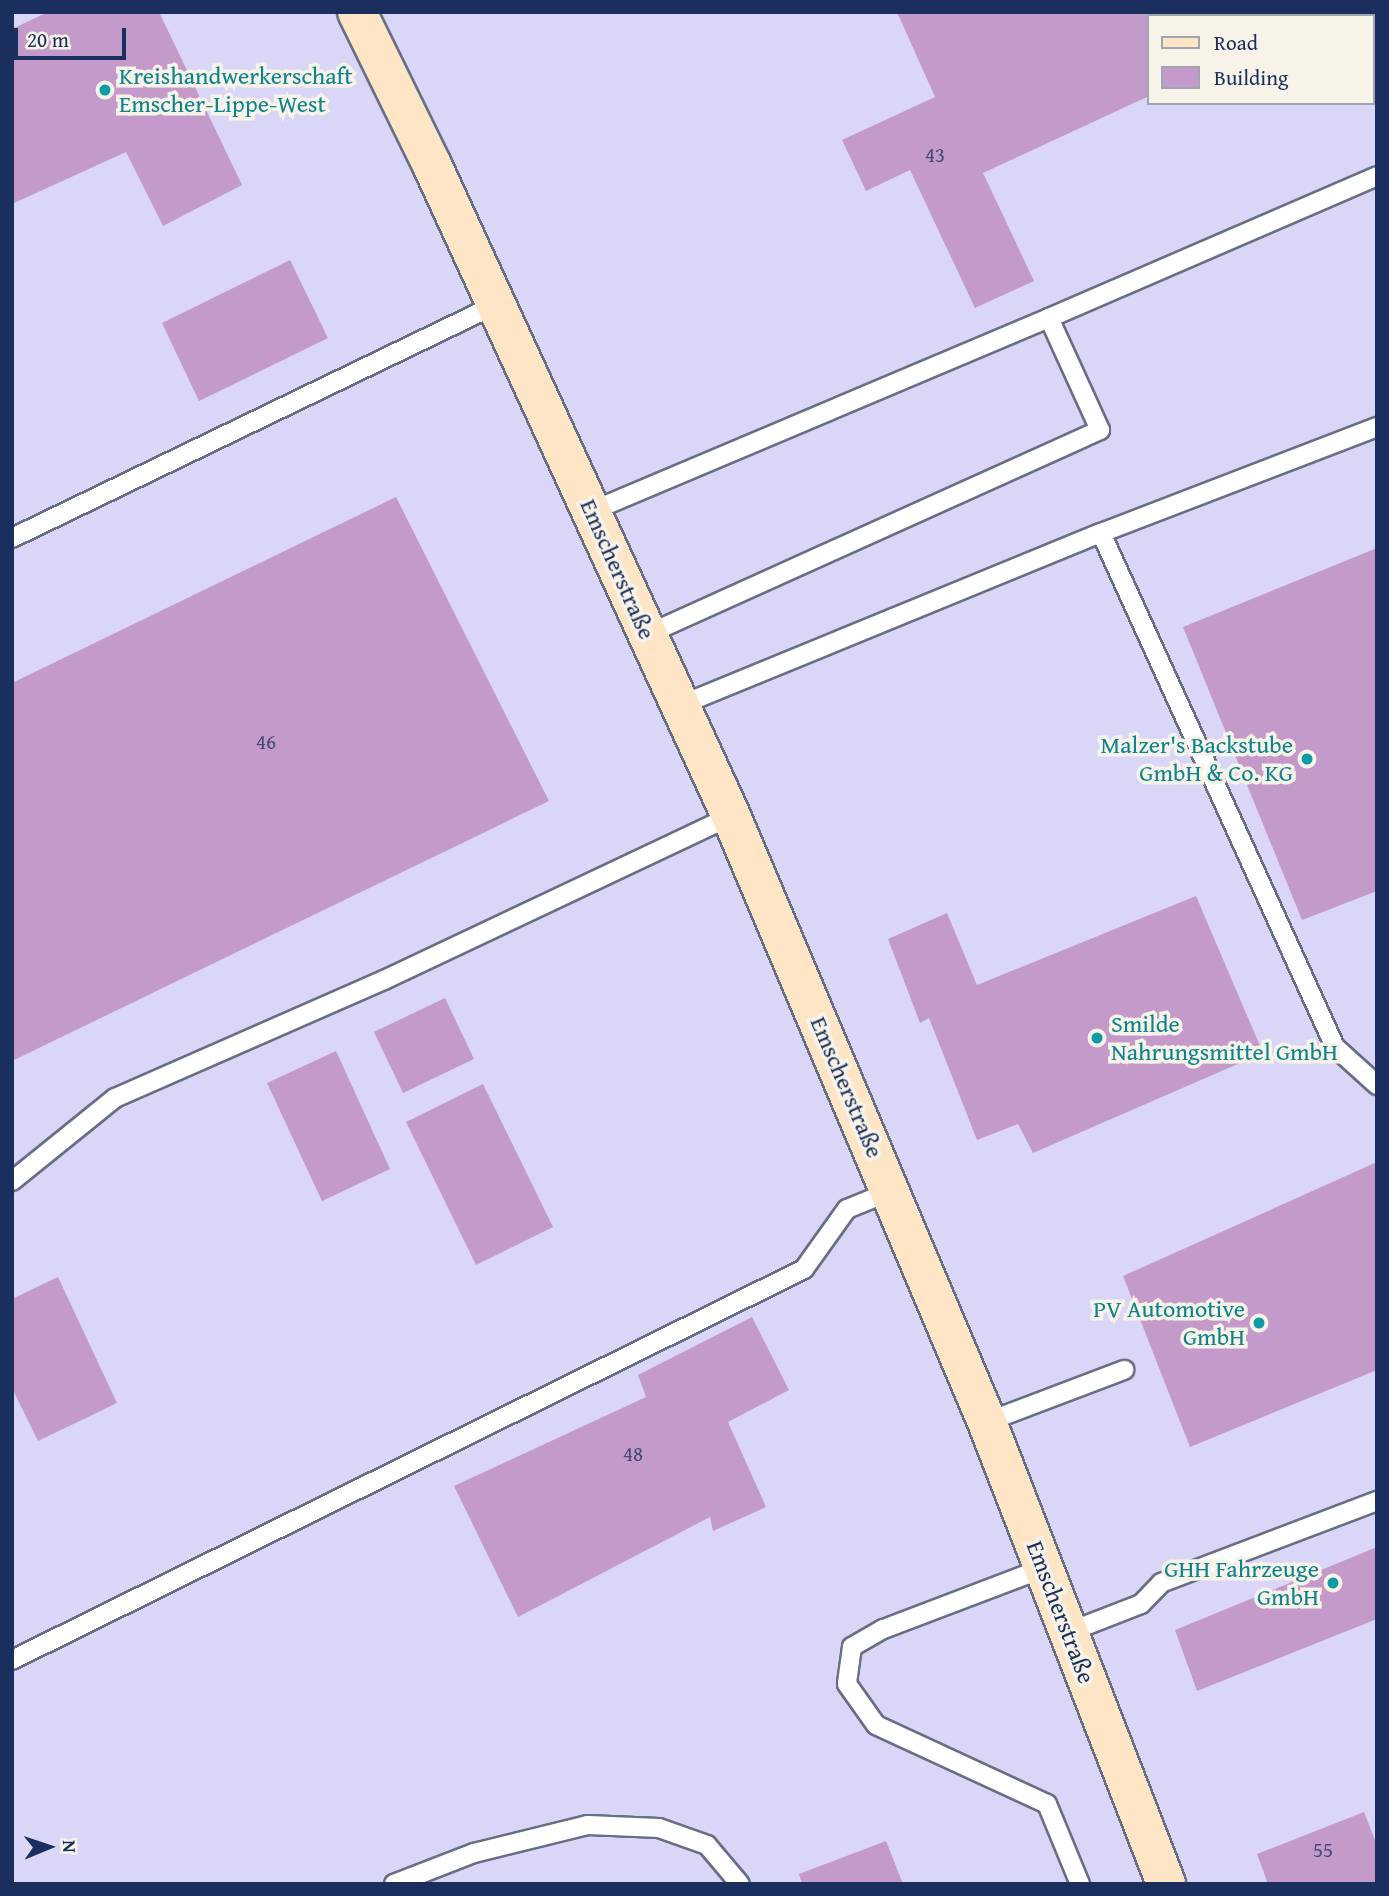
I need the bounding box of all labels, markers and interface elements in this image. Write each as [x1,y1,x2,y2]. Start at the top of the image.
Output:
scale bar [18,14,130,58]
legend [1148,14,1375,105]
text: 20 m [27,24,69,55]
text: Road [1214,27,1258,58]
place label: Kreishandwerkerschaft Emscher-Lippe-West [119,62,353,118]
text: Building [1214,62,1288,93]
marker: Kreishandwerkerschaft Emscher-Lippe-West [97,82,113,98]
house number: 43 [925,142,945,168]
street label: Emscherstraße [574,494,662,644]
house number: 46 [256,729,276,755]
place label: Malzer's Backstube GmbH & Co. KG [1101,731,1293,787]
marker: Malzer's Backstube GmbH & Co. KG [1299,751,1315,767]
place label: Smilde Nahrungsmittel GmbH [1111,1010,1338,1066]
street label: Emscherstraße [804,1012,890,1162]
marker: Smilde Nahrungsmittel GmbH [1089,1030,1105,1046]
place label: PV Automotive GmbH [1093,1295,1245,1351]
marker: PV Automotive GmbH [1251,1315,1267,1331]
house number: 48 [623,1441,643,1467]
street label: Emscherstraße [1021,1537,1101,1687]
place label: GHH Fahrzeuge GmbH [1164,1555,1319,1611]
marker: GHH Fahrzeuge GmbH [1325,1575,1341,1591]
north arrow [14,1812,84,1882]
house number: 55 [1313,1837,1333,1863]
text: N [56,1839,84,1853]

